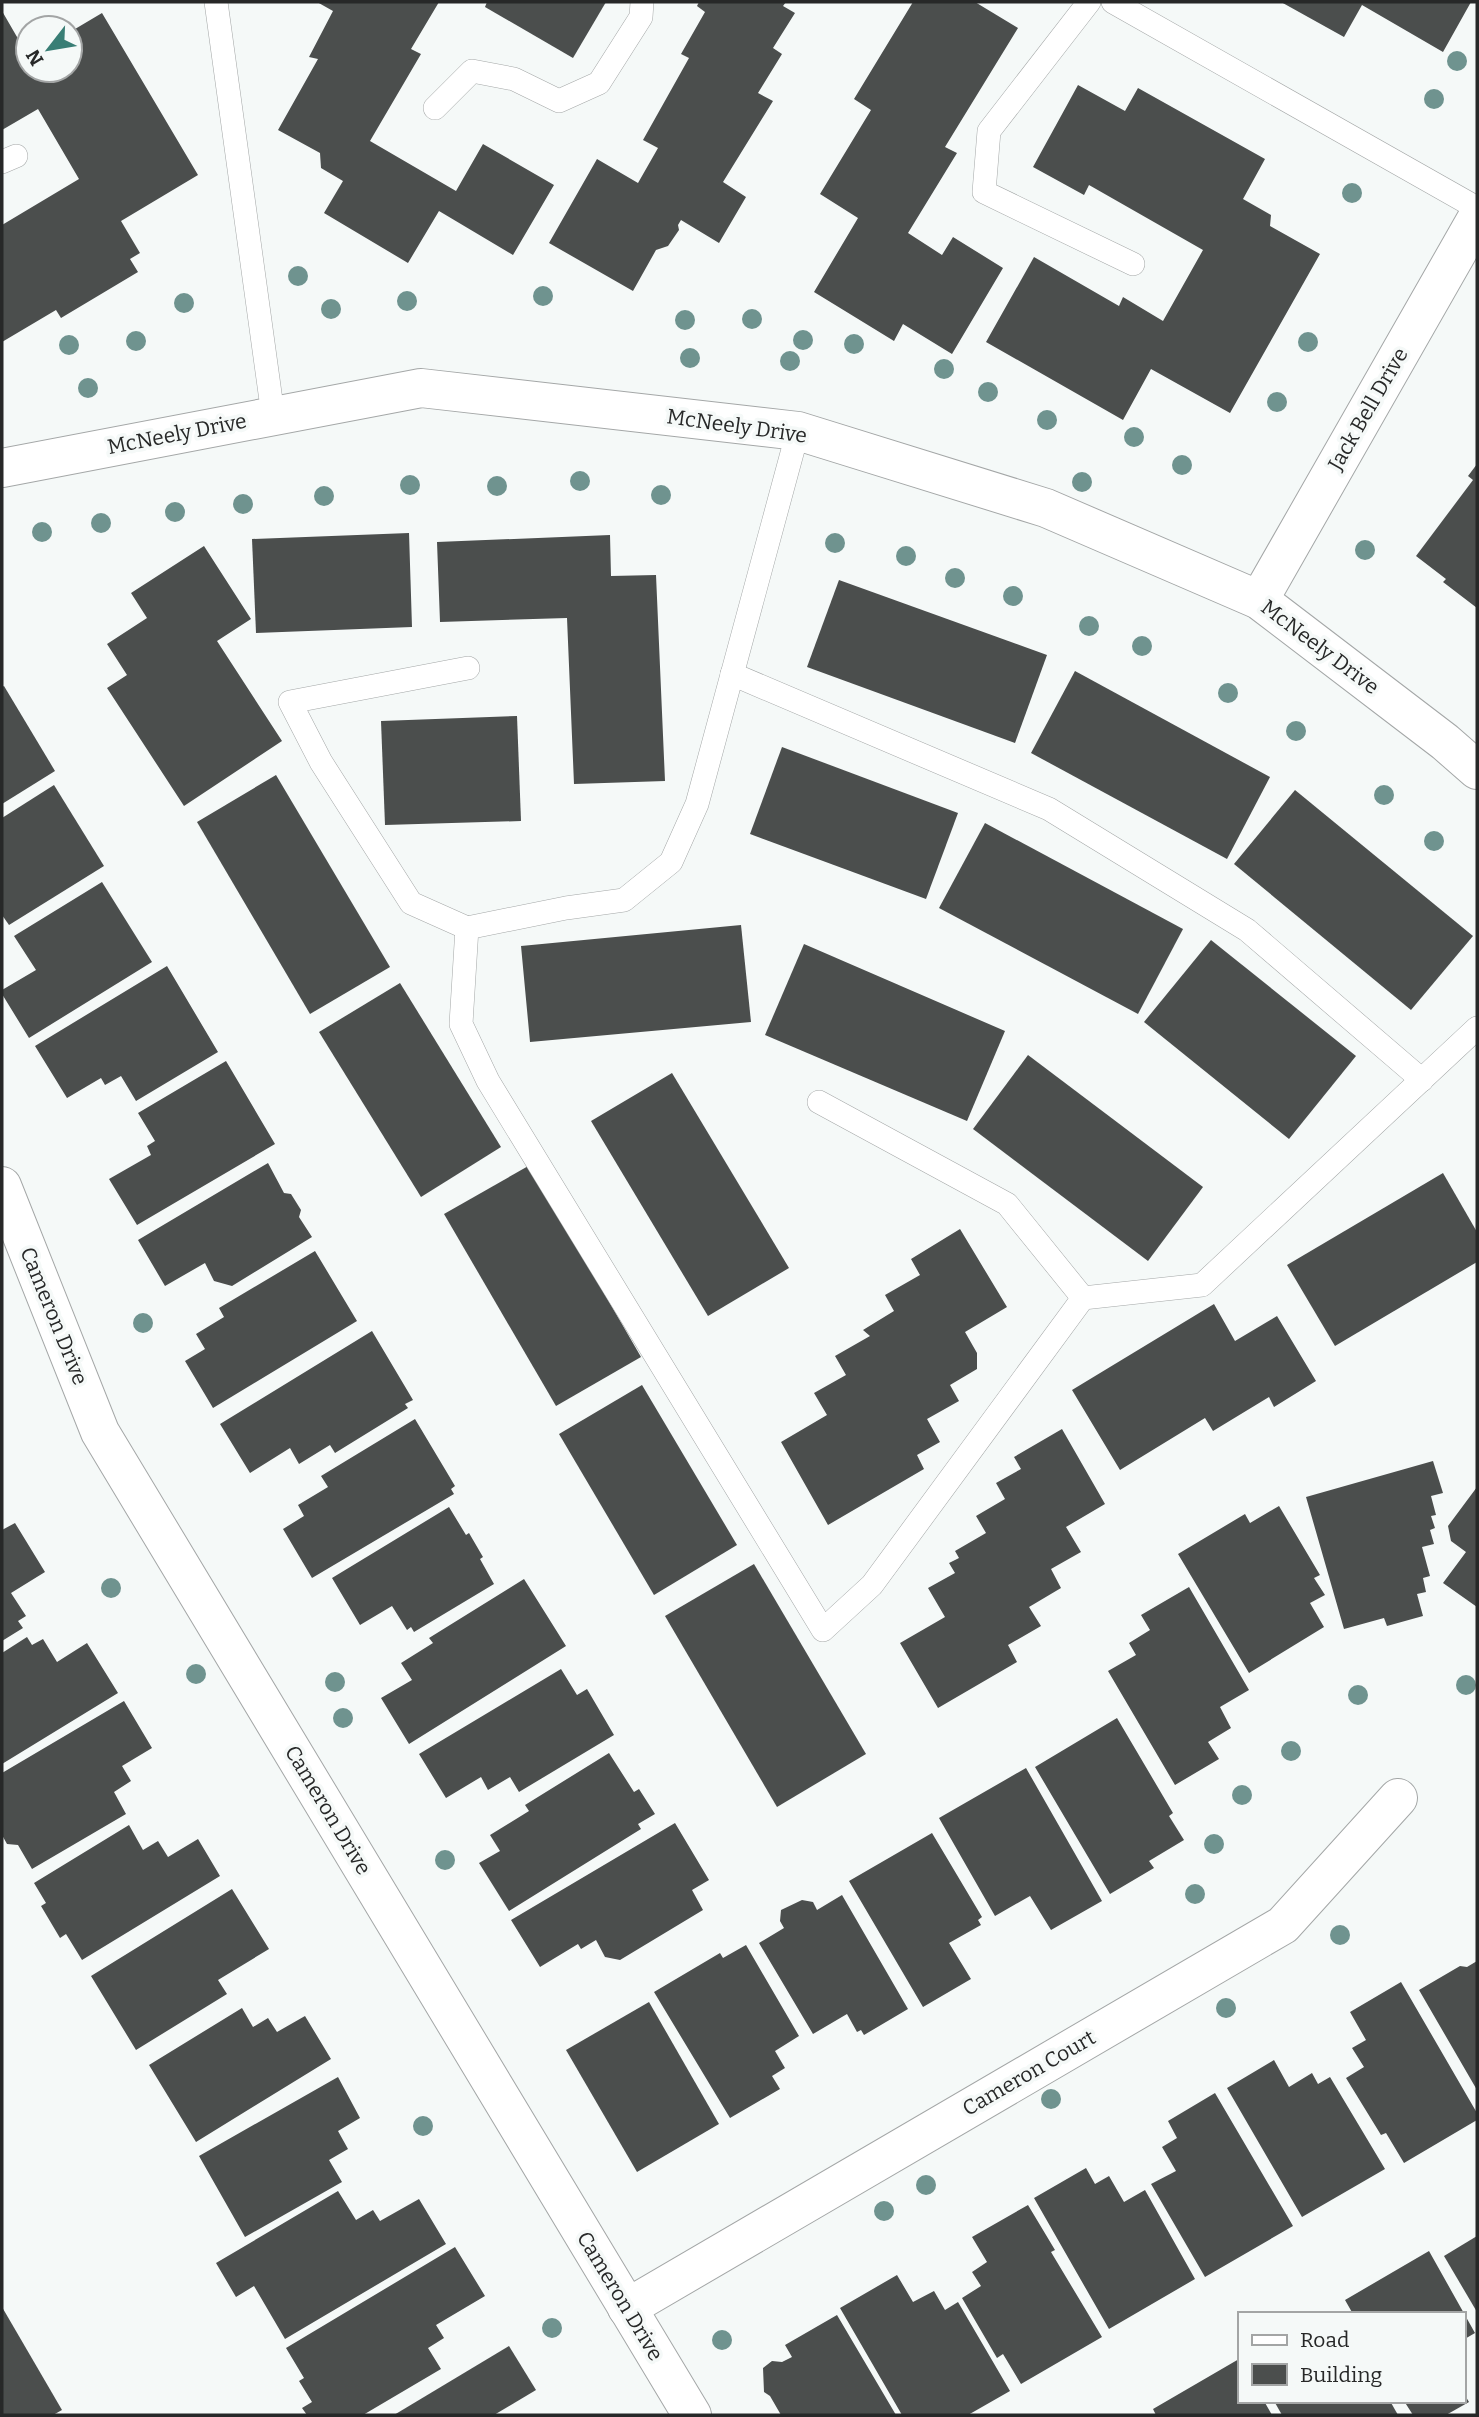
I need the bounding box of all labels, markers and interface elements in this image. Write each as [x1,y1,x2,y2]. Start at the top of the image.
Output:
north arrow [14,14,84,84]
text: N [21,45,48,70]
street label: Jack Bell Drive [1322,343,1414,476]
street label: McNeely Drive [665,403,809,449]
street label: McNeely Drive [105,408,249,460]
street label: McNeely Drive [1256,594,1384,700]
street label: Cameron Drive [15,1243,93,1389]
street label: Cameron Drive [279,1741,377,1879]
street label: Cameron Court [958,2024,1101,2122]
street label: Cameron Drive [571,2227,669,2365]
legend [1238,2312,1465,2403]
text: Road [1300,2327,1349,2353]
text: Building [1300,2362,1383,2388]

